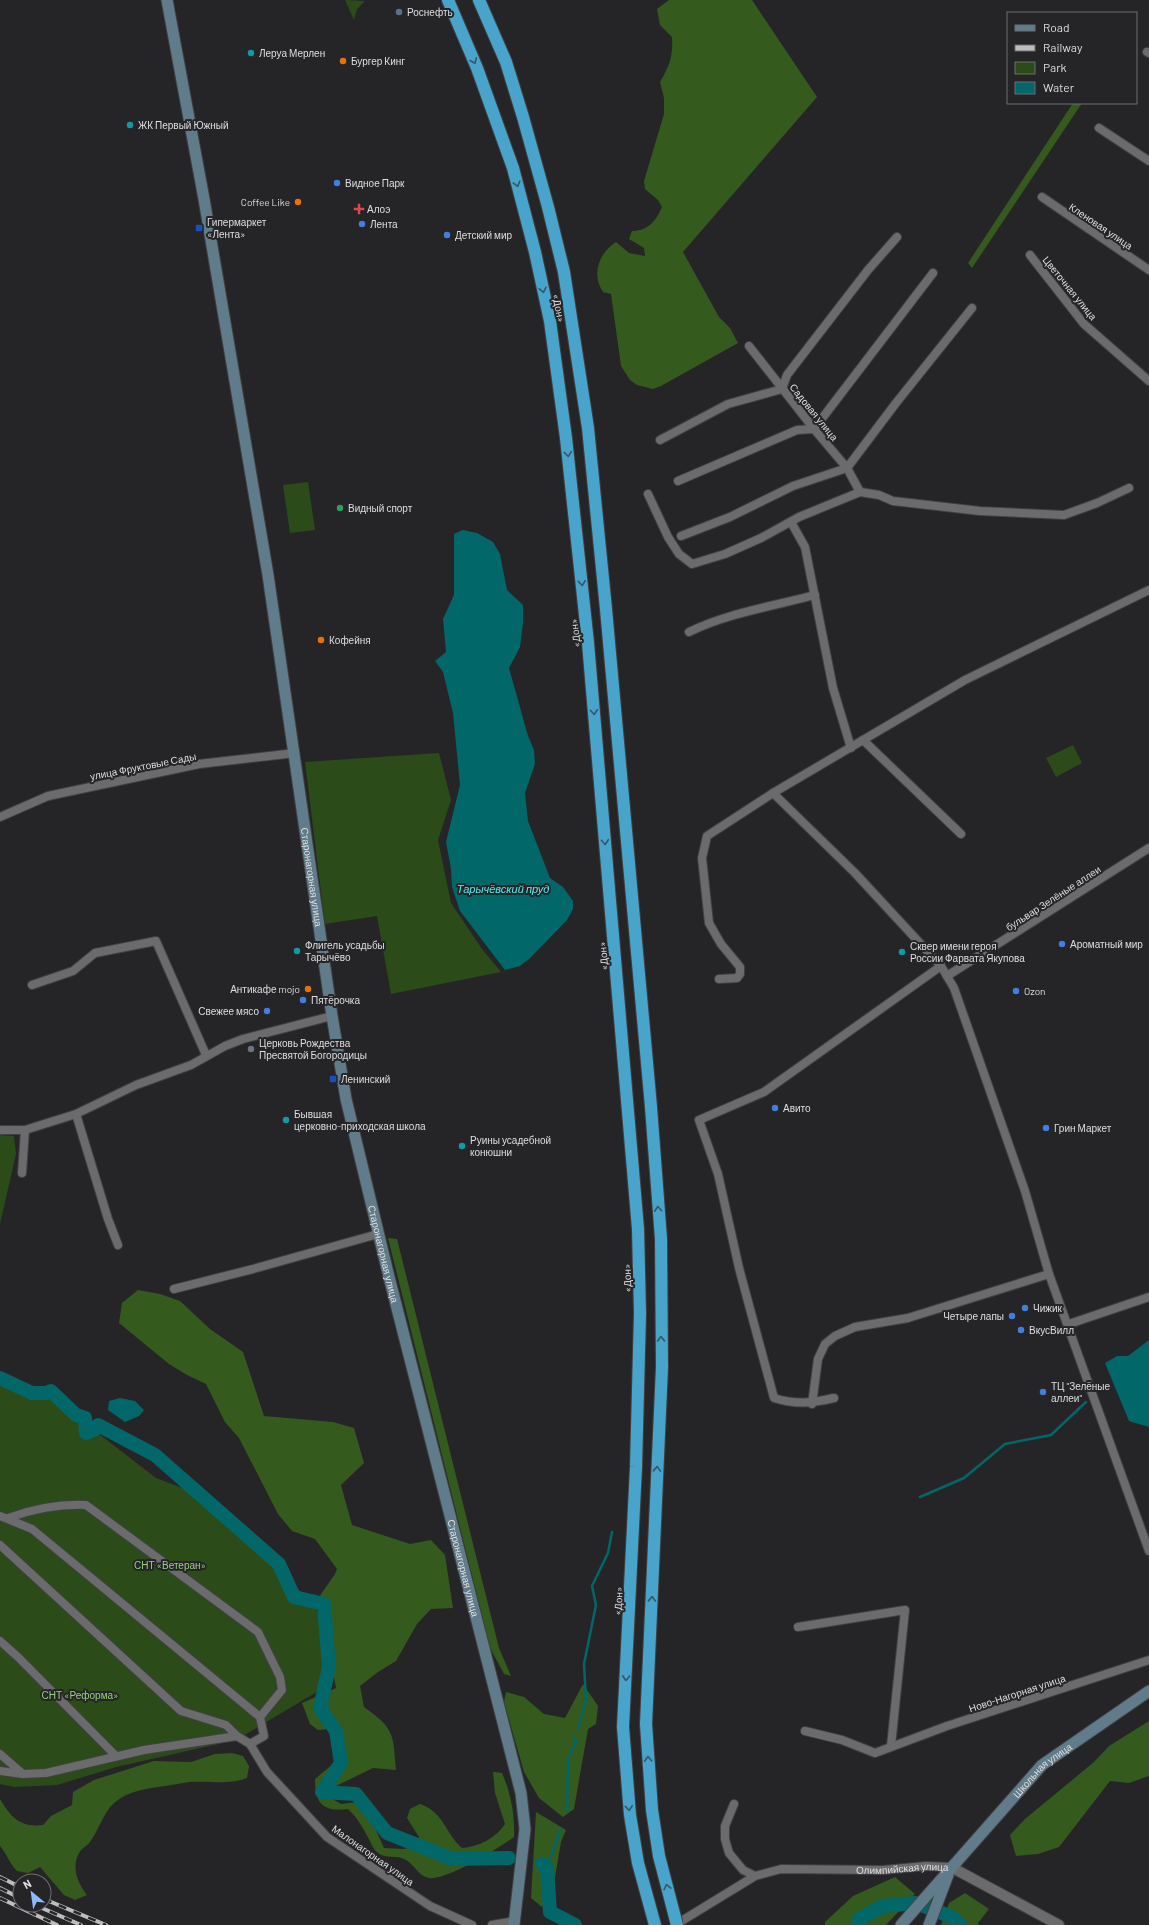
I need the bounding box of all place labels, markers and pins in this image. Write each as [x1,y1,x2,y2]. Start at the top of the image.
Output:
place label: Роснефть [407,6,453,18]
marker: Роснефть [394,7,404,17]
place label: Леруа Мерлен [259,47,325,59]
marker: Леруа Мерлен [246,48,256,58]
place label: Бургер Кинг [351,55,405,67]
marker: Бургер Кинг [338,56,348,66]
place label: ЖК Первый Южный [138,119,229,131]
marker: ЖК Первый Южный [125,120,135,130]
place label: Видное Парк [345,177,405,189]
marker: Видное Парк [332,178,342,188]
place label: Coffee Like [241,196,290,208]
marker: Coffee Like [293,197,303,207]
place label: Алоэ [367,203,390,215]
marker: Алоэ [354,204,364,214]
place label: Гипермаркет «Лента» [207,216,267,240]
place label: Лента [370,218,398,230]
marker: Лента [357,219,367,229]
marker: Гипермаркет «Лента» [194,223,204,233]
place label: Детский мир [455,229,512,241]
marker: Детский мир [442,230,452,240]
place label: Видный спорт [348,502,413,514]
marker: Видный спорт [335,503,345,513]
place label: Кофейня [329,634,371,646]
marker: Кофейня [316,635,326,645]
place label: Ароматный мир [1070,938,1143,950]
place label: Флигель усадьбы Тарычёво [305,939,385,963]
marker: Ароматный мир [1057,939,1067,949]
place label: Сквер имени героя России Фарвата Якупова [910,940,1025,964]
marker: Флигель усадьбы Тарычёво [292,946,302,956]
marker: Сквер имени героя России Фарвата Якупова [897,947,907,957]
place label: Антикафе mojo [230,983,300,995]
marker: Антикафе mojo [303,984,313,994]
place label: Ozon [1024,985,1046,997]
marker: Ozon [1011,986,1021,996]
place label: Пятёрочка [311,994,360,1006]
marker: Пятёрочка [298,995,308,1005]
place label: Свежее мясо [198,1005,259,1017]
marker: Свежее мясо [262,1006,272,1016]
place label: Церковь Рождества Пресвятой Богородицы [259,1037,367,1061]
marker: Церковь Рождества Пресвятой Богородицы [246,1044,256,1054]
place label: Ленинский [341,1073,390,1085]
marker: Ленинский [328,1074,338,1084]
place label: Авито [783,1102,811,1114]
marker: Авито [770,1103,780,1113]
place label: Бывшая церковно-приходская школа [294,1108,426,1132]
marker: Бывшая церковно-приходская школа [281,1115,291,1125]
place label: Грин Маркет [1054,1122,1112,1134]
marker: Грин Маркет [1041,1123,1051,1133]
place label: Руины усадебной конюшни [470,1134,551,1158]
marker: Руины усадебной конюшни [457,1141,467,1151]
place label: Чижик [1033,1302,1063,1314]
marker: Чижик [1020,1303,1030,1313]
place label: Четыре лапы [943,1310,1004,1322]
marker: Четыре лапы [1007,1311,1017,1321]
place label: ВкусВилл [1029,1324,1074,1336]
marker: ВкусВилл [1016,1325,1026,1335]
place label: ТЦ "Зелёные аллеи" [1051,1380,1111,1404]
marker: ТЦ "Зелёные аллеи" [1038,1387,1048,1397]

